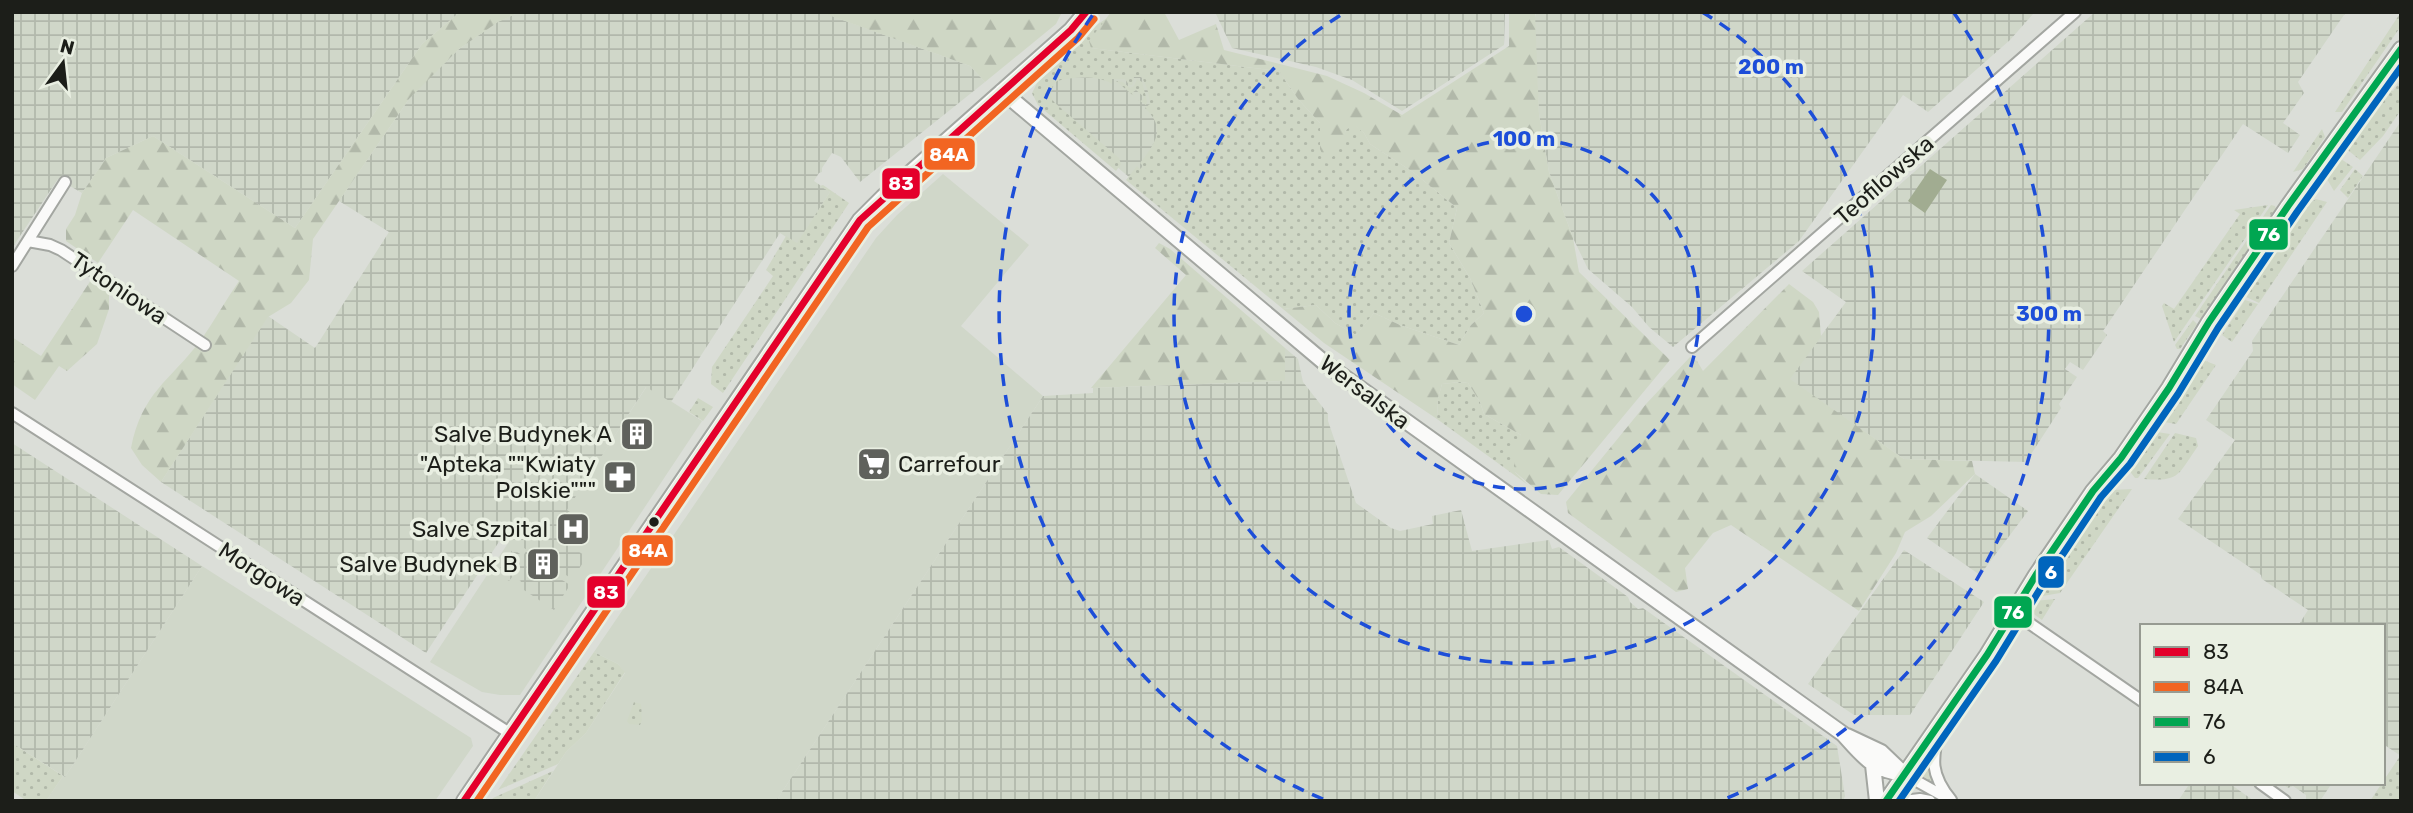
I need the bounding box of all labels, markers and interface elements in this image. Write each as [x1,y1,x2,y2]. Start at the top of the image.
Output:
north arrow [28,28,98,98]
text: N [58,34,77,60]
text: 200 m [1738,54,1804,79]
text: 100 m [1493,126,1555,151]
street label: Teofilowska [1829,129,1939,231]
line badge: 84A [923,137,976,171]
text: 84A [929,143,969,166]
line badge: 83 [881,167,921,200]
text: 83 [888,172,914,195]
line badge: 76 [2248,218,2289,251]
text: 76 [2258,223,2280,246]
street label: Tytoniowa [66,246,172,330]
text: 300 m [2016,301,2082,326]
centre of rings [1512,302,1536,326]
street label: Wersalska [1314,349,1416,435]
building icon: Salve Budynek A [618,415,656,453]
place label: Salve Budynek A [434,420,612,448]
supermarket icon: Carrefour [855,445,893,483]
place label: "Apteka ""Kwiaty Polskie""" [420,450,596,504]
place label: Carrefour [898,450,1001,478]
pharmacy icon: "Apteka ""Kwiaty Polskie""" [601,458,639,496]
hospital icon: Salve Szpital [554,510,592,548]
place label: Salve Szpital [412,515,548,543]
unlabelled marker [647,515,661,529]
line badge: 84A [621,534,674,567]
street label: Morgowa [214,536,310,612]
text: 84A [628,539,668,562]
building icon: Salve Budynek B [524,545,562,583]
place label: Salve Budynek B [340,550,518,578]
line badge: 6 [2037,555,2065,589]
text: 6 [2045,561,2057,584]
line badge: 83 [586,575,626,609]
text: 83 [593,581,619,604]
line badge: 76 [1993,595,2033,629]
text: 76 [2002,601,2024,624]
legend [2140,624,2385,785]
text: 83 [2203,639,2229,664]
text: 84A [2203,674,2243,699]
text: 76 [2203,709,2226,734]
text: 6 [2203,744,2216,769]

